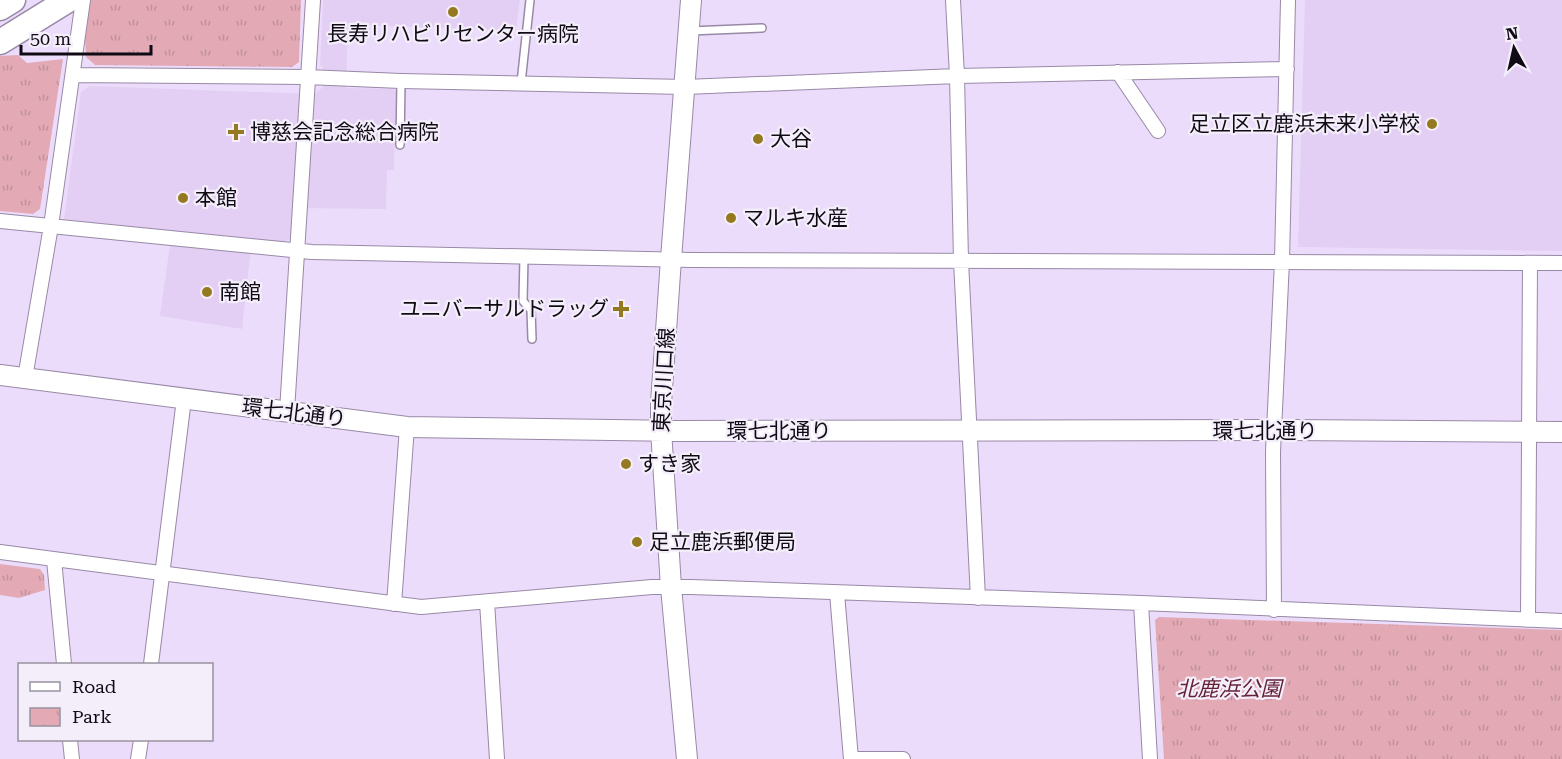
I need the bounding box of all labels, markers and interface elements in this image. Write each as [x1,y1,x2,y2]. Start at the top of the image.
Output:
marker: 長寿リハビリセンター病院 [446,5,460,19]
scale bar [21,18,152,56]
north arrow [1484,18,1544,78]
place label: 長寿リハビリセンター病院 [327,22,579,46]
text: N [1505,23,1519,44]
text: 50 m [30,28,71,49]
place label: 足立区立鹿浜未来小学校 [1189,112,1420,136]
marker: 足立区立鹿浜未来小学校 [1425,117,1439,131]
place label: 博慈会記念総合病院 [250,120,439,144]
marker: 博慈会記念総合病院 [227,123,245,141]
place label: 大谷 [770,127,812,151]
marker: 大谷 [751,132,765,146]
place label: 本館 [195,186,237,210]
marker: 本館 [176,191,190,205]
place label: マルキ水産 [743,206,848,230]
marker: マルキ水産 [724,211,738,225]
place label: 南館 [219,280,261,304]
marker: 南館 [200,285,214,299]
place label: ユニバーサルドラッグ [399,297,609,321]
marker: ユニバーサルドラッグ [614,302,628,316]
street label: 東京川口線 [649,327,679,433]
street label: 環七北通り [240,395,348,431]
street label: 環七北通り [727,419,832,443]
street label: 環七北通り [1213,419,1318,443]
place label: すき家 [638,452,701,476]
marker: すき家 [619,457,633,471]
place label: 足立鹿浜郵便局 [649,530,796,554]
marker: 足立鹿浜郵便局 [630,535,644,549]
legend [18,663,213,741]
text: Road [72,676,117,697]
park label: 北鹿浜公園 [1177,677,1284,701]
text: Park [72,706,112,727]

